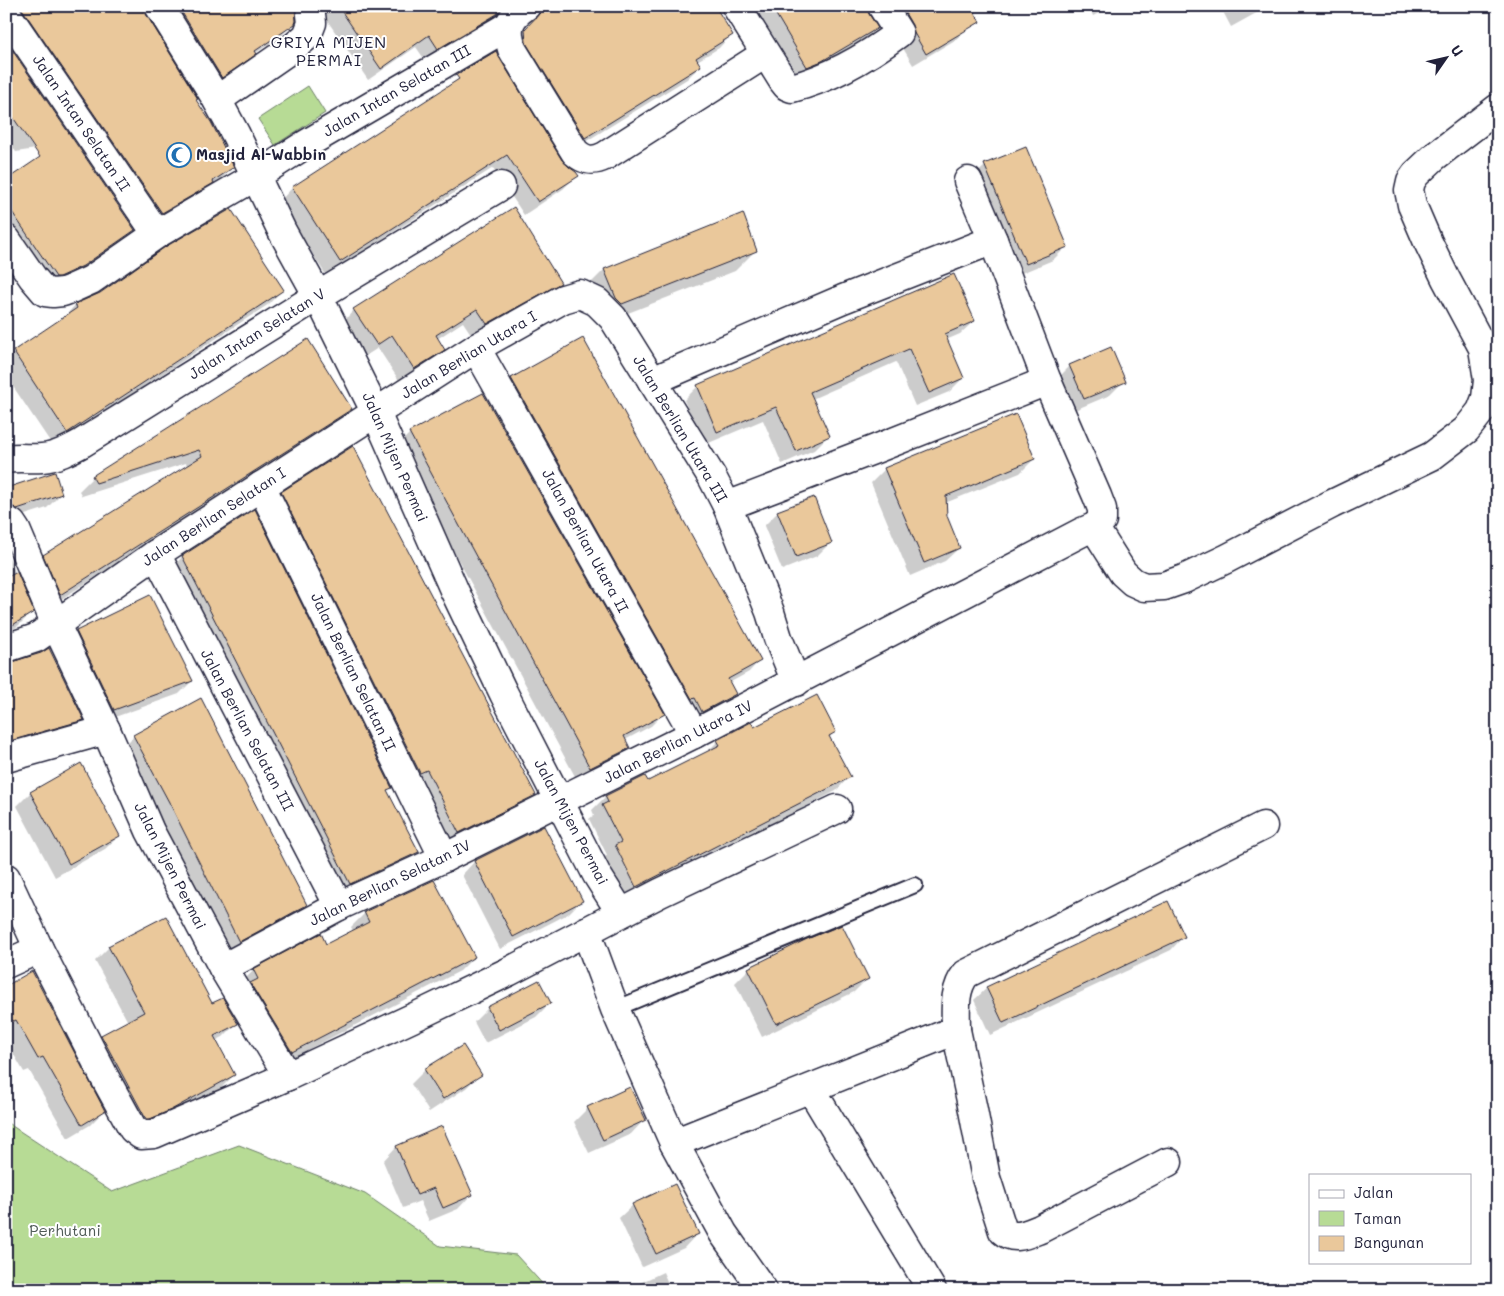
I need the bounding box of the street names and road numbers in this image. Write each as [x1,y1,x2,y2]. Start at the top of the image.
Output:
street label: Jalan Intan Selatan III [319,39,474,141]
street label: Jalan Intan Selatan II [29,50,135,195]
street label: Jalan Intan Selatan V [184,283,328,383]
street label: Jalan Berlian Utara I [397,305,540,403]
street label: Jalan Berlian Utara III [629,351,733,506]
street label: Jalan Mijen Permai [358,389,433,524]
street label: Jalan Berlian Selatan I [138,462,289,570]
street label: Jalan Berlian Utara II [538,465,634,616]
street label: Jalan Berlian Selatan II [307,589,401,754]
street label: Jalan Berlian Selatan III [197,645,299,814]
street label: Jalan Berlian Utara IV [600,695,755,787]
street label: Jalan Mijen Permai [530,755,613,888]
street label: Jalan Mijen Permai [130,799,212,932]
street label: Jalan Berlian Selatan IV [306,834,473,930]

